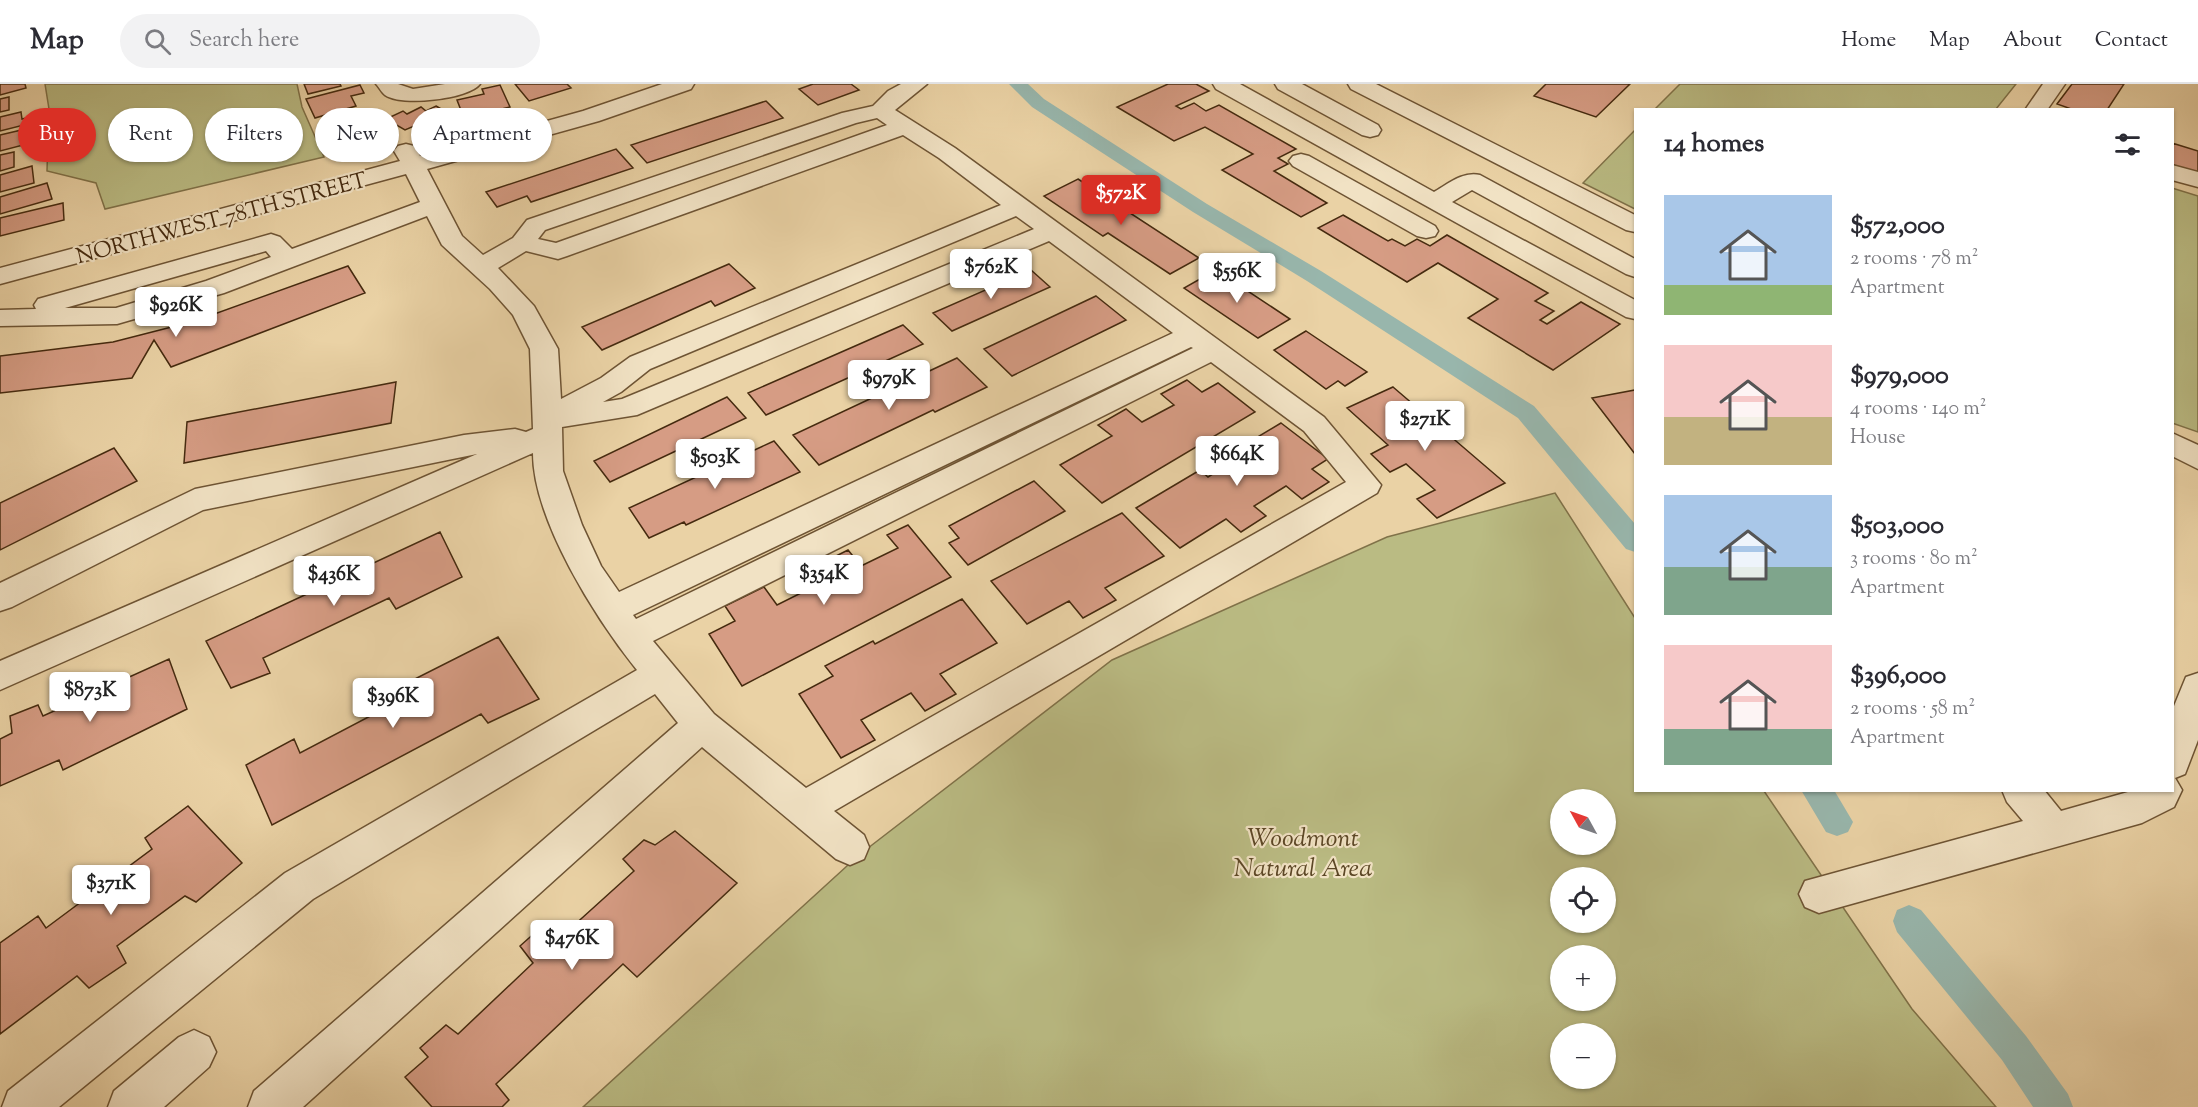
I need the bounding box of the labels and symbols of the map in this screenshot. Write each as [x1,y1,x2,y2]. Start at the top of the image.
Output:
street label: NORTHWEST 78TH STREET [73,165,371,274]
pin: $572K [1079,175,1163,226]
pin: $762K [949,249,1033,300]
pin: $556K [1195,253,1279,304]
pin: $926K [134,287,218,338]
pin: $979K [847,360,931,411]
pin: $271K [1383,401,1467,452]
pin: $664K [1195,436,1279,487]
pin: $503K [673,439,757,490]
pin: $354K [782,555,866,606]
pin: $436K [292,556,376,607]
pin: $873K [48,672,132,723]
pin: $396K [351,678,435,729]
north arrow [1550,789,1616,855]
park label: Woodmont Natural Area [1233,821,1373,888]
pin: $371K [69,865,153,916]
pin: $476K [530,920,614,971]

